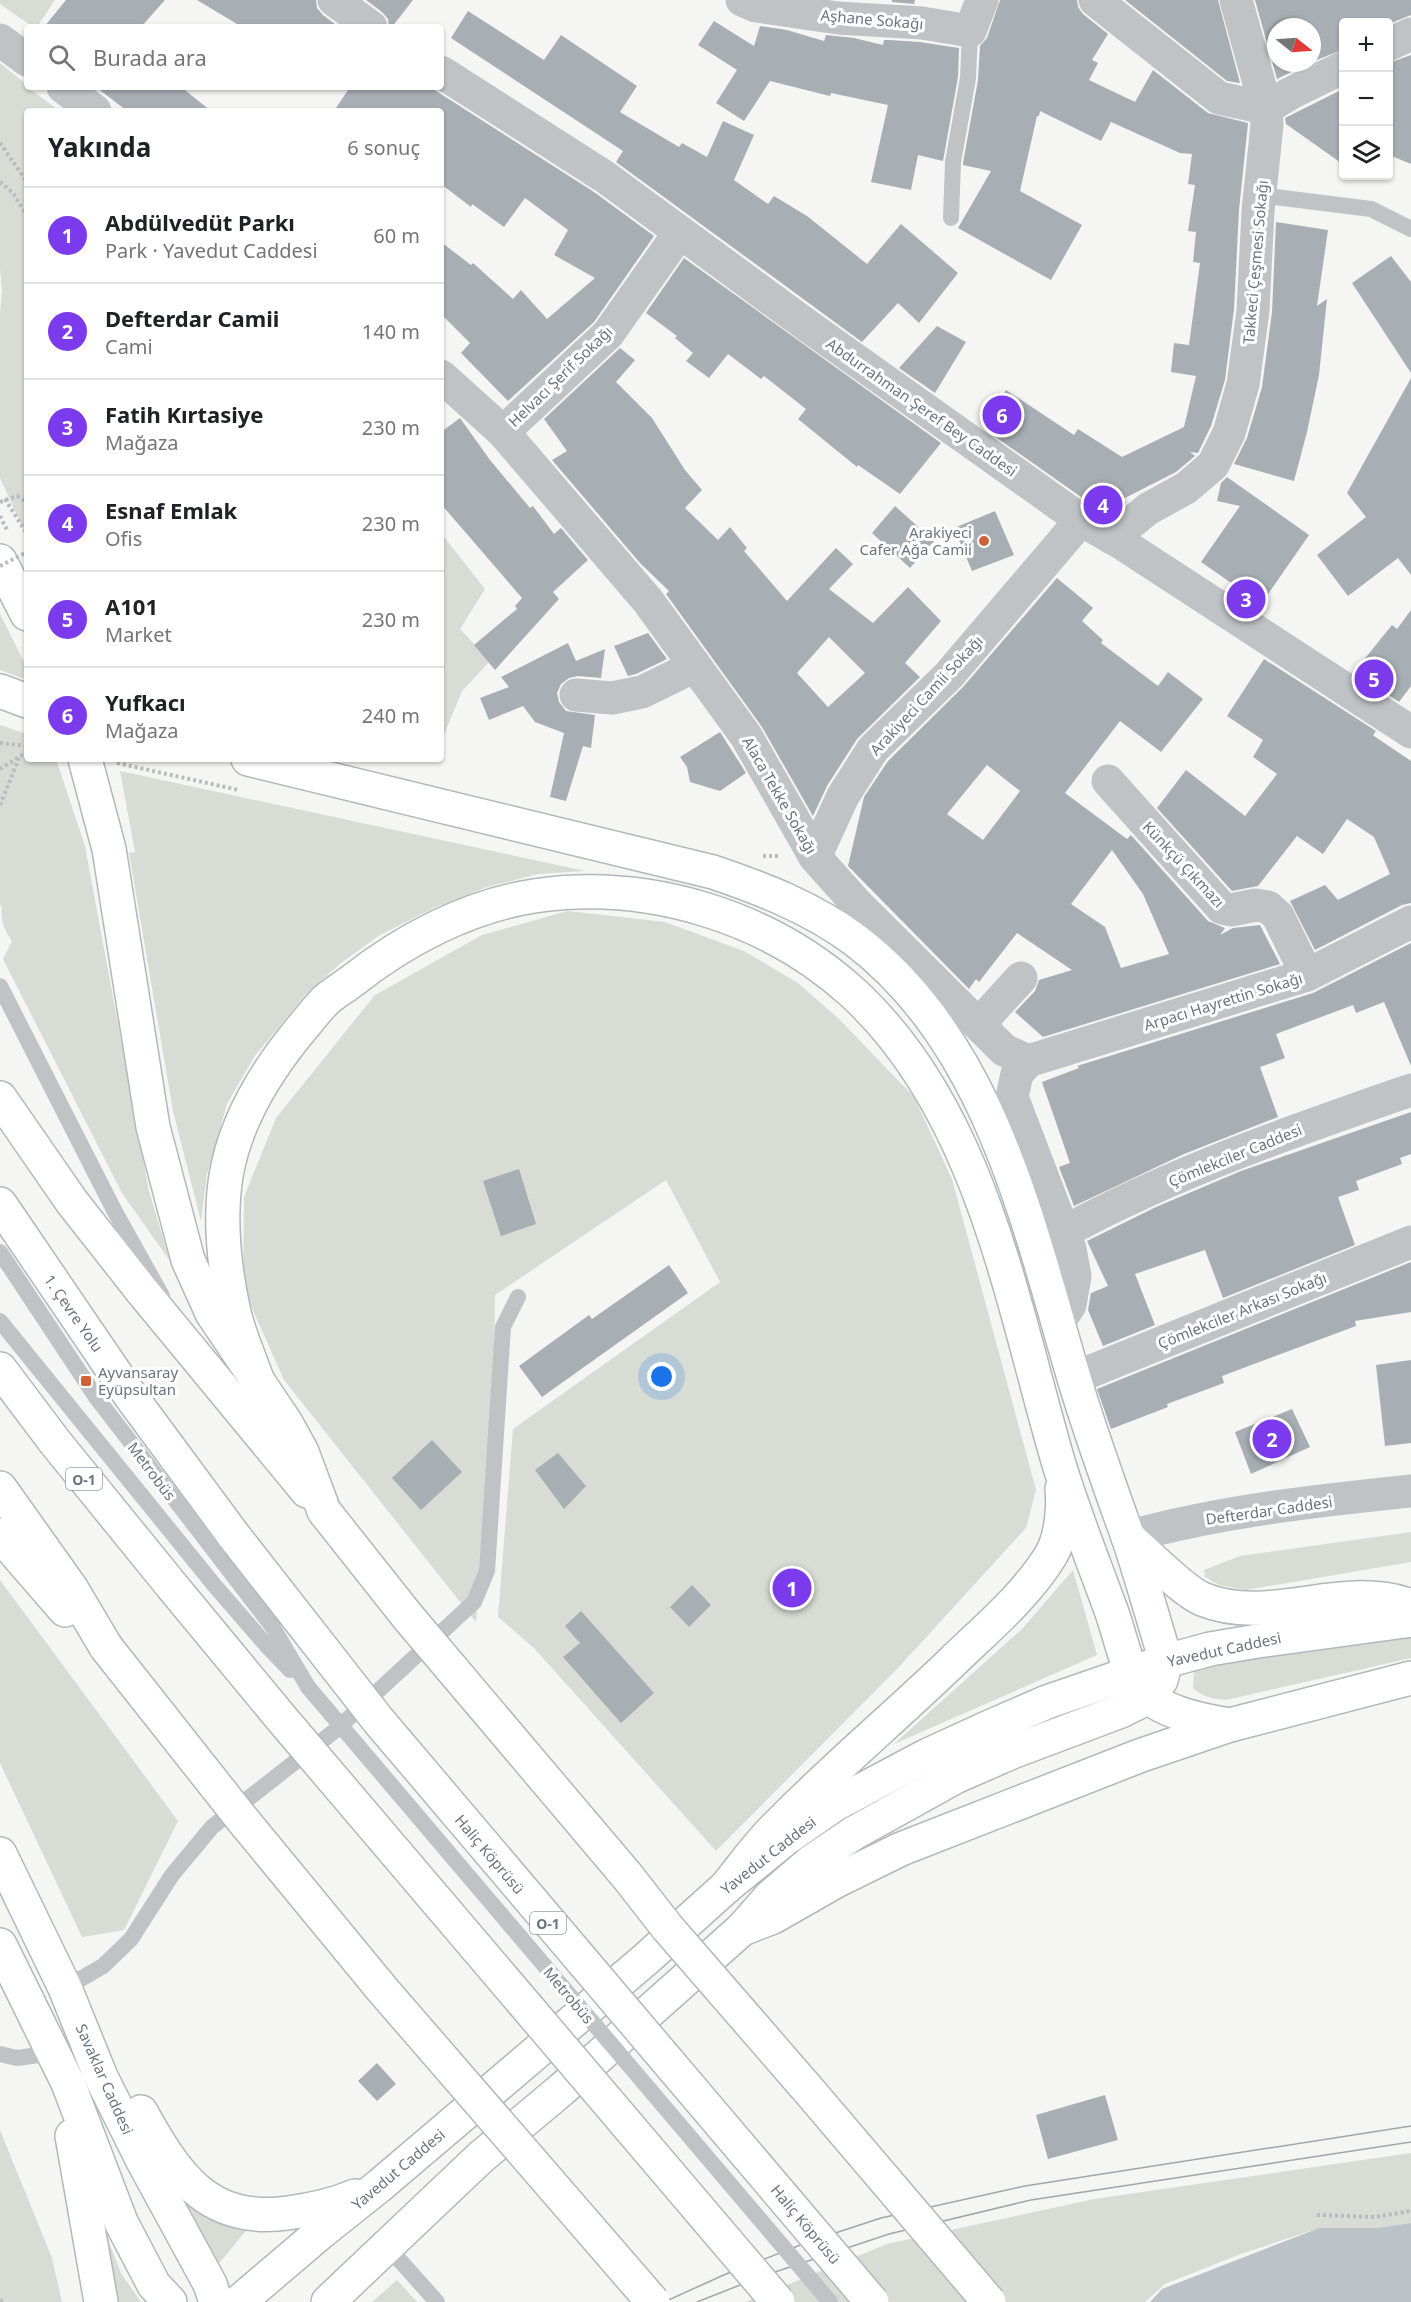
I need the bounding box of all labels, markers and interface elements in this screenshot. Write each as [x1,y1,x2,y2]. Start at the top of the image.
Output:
street label: Aşhane Sokağı [820,5,924,33]
north arrow [1267,18,1321,72]
map controls [1339,18,1393,180]
button: + [1339,18,1393,72]
search box [24,24,444,90]
icon: search [45,41,78,74]
text: Burada ara [93,42,207,72]
button: − [1339,72,1393,126]
button: layers [1339,126,1393,180]
text: Yakında [48,129,151,165]
text: 6 sonuç [347,134,420,161]
street label: Takkeci Çeşmesi Sokağı [1238,179,1272,345]
text: Abdülvedüt Parkı [105,207,295,237]
text: 1 [62,222,73,249]
text: 60 m [373,222,420,249]
text: Park · Yavedut Caddesi [105,237,318,264]
text: Defterdar Camii [105,303,279,333]
text: 2 [62,318,73,345]
text: 140 m [362,318,420,345]
street label: Helvacı Şerif Sokağı [504,321,616,431]
text: Cami [105,333,153,360]
street label: Abdurrahman Şeref Bey Caddesi [823,333,1021,481]
pin: 6 [982,392,1022,438]
text: Fatih Kırtasiye [105,399,263,429]
text: 3 [62,414,73,441]
text: 230 m [362,414,420,441]
text: Mağaza [105,429,179,456]
pin: 4 [1084,482,1122,528]
text: Esnaf Emlak [105,495,237,525]
text: 4 [62,510,73,537]
text: 230 m [362,510,420,537]
place label: Arakiyeci Cafer Ağa Camii [860,522,972,559]
text: Ofis [105,525,142,552]
marker: Arakiyeci Cafer Ağa Camii [977,534,991,548]
pin: 3 [1226,576,1266,622]
text: A101 [105,591,158,621]
text: 5 [62,606,73,633]
text: 230 m [362,606,420,633]
text: Market [105,621,172,648]
street label: Arakiyeci Camii Sokağı [865,631,987,759]
pin: 5 [1354,656,1394,702]
text: Yufkacı [105,687,186,717]
text: 6 [62,702,73,729]
text: 240 m [362,702,420,729]
text: Mağaza [105,717,179,744]
street label: Alaca Tekke Sokağı [738,733,822,857]
street label: Künkçü Çıkmazı [1139,817,1229,911]
street label: Arpacı Hayrettin Sokağı [1141,967,1305,1035]
street label: Çömlekciler Caddesi [1165,1119,1305,1191]
street label: Çömlekciler Arkası Sokağı [1155,1267,1329,1353]
street label: 1. Çevre Yolu [40,1270,108,1356]
place label: Ayvansaray Eyüpsultan [98,1362,178,1399]
your location [647,1362,676,1391]
marker: Ayvansaray Eyüpsultan [79,1374,93,1388]
pin: 2 [1252,1416,1292,1462]
street label: Metrobüs [124,1438,180,1504]
road number: O-1 [66,1468,102,1490]
street label: Defterdar Caddesi [1204,1491,1334,1529]
pin: 1 [772,1566,812,1610]
street label: Yavedut Caddesi [1165,1627,1283,1671]
street label: Haliç Köprüsü [451,1810,529,1898]
street label: Yavedut Caddesi [716,1811,820,1899]
road number: O-1 [530,1912,566,1934]
street label: Metrobüs [539,1962,599,2028]
street label: Savaklar Caddesi [72,2021,138,2137]
street label: Yavedut Caddesi [347,2124,449,2214]
street label: Haliç Köprüsü [767,2180,845,2268]

